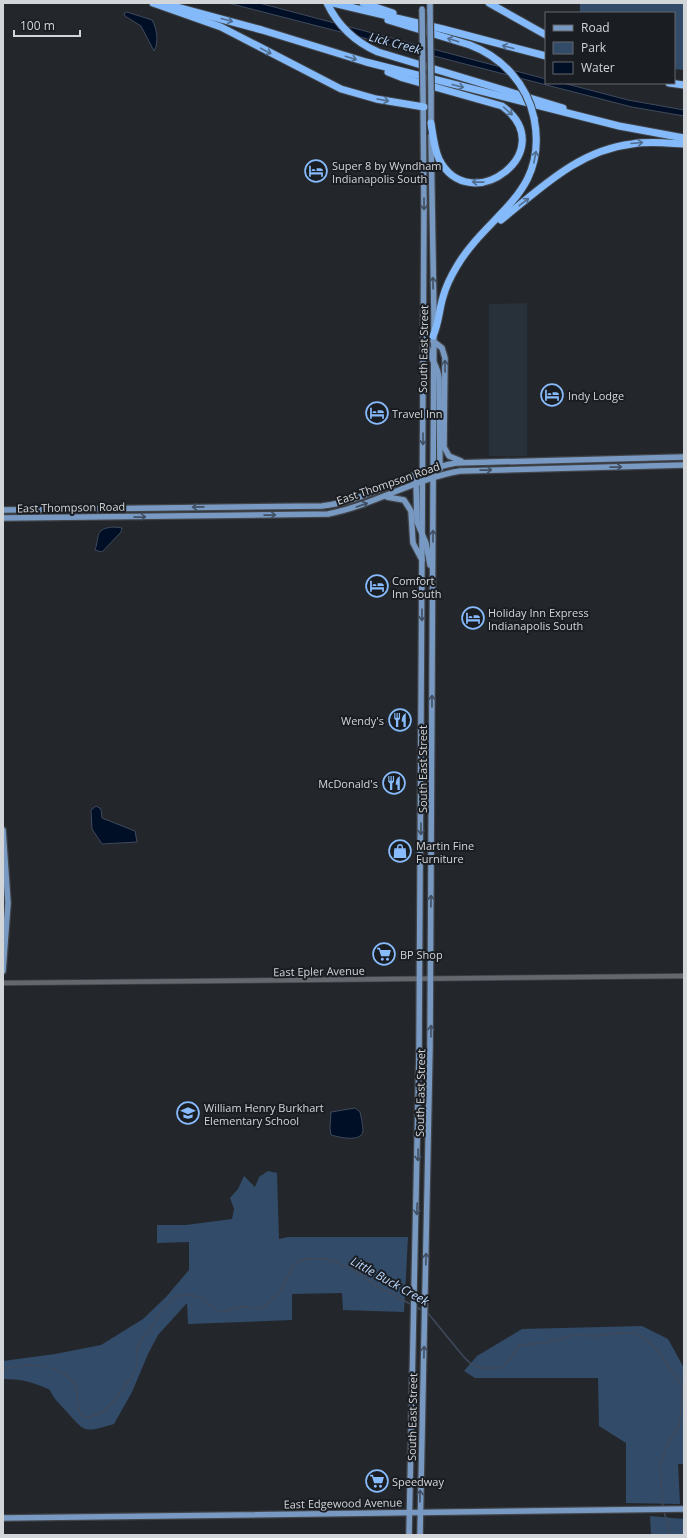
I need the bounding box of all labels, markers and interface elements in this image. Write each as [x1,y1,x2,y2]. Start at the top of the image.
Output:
scale bar [14,12,80,38]
legend [545,12,675,84]
text: 100 m [20,17,55,34]
one-way arrow [220,17,233,25]
text: Road [581,19,610,36]
water label: Lick Creek [367,28,424,58]
one-way arrow [447,36,460,43]
text: Park [581,39,607,56]
one-way arrow [502,42,515,50]
one-way arrow [259,47,271,55]
one-way arrow [345,55,358,62]
text: Water [581,59,615,76]
one-way arrow [451,82,464,90]
one-way arrow [376,96,389,104]
one-way arrow [503,106,513,116]
one-way arrow [630,139,643,147]
one-way arrow [531,151,539,164]
hotel icon: Super 8 by Wyndham Indianapolis South [303,158,329,184]
place label: Super 8 by Wyndham Indianapolis South [332,158,441,186]
one-way arrow [472,178,485,186]
one-way arrow [420,197,428,210]
one-way arrow [518,197,529,206]
one-way arrow [429,277,437,290]
street label: South East Street [415,305,431,393]
one-way arrow [441,360,449,373]
hotel icon: Indy Lodge [539,382,565,408]
place label: Indy Lodge [568,388,624,403]
hotel icon: Travel Inn [364,400,390,426]
place label: Travel Inn [392,406,443,421]
one-way arrow [419,432,427,445]
street label: East Thompson Road [334,458,442,508]
one-way arrow [609,463,622,471]
one-way arrow [479,466,492,474]
street label: East Thompson Road [17,499,125,515]
one-way arrow [356,501,368,509]
one-way arrow [192,503,205,511]
one-way arrow [263,511,276,519]
one-way arrow [133,513,146,520]
one-way arrow [429,530,437,543]
hotel icon: Comfort Inn South [364,573,390,599]
place label: Comfort Inn South [392,573,441,601]
hotel icon: Holiday Inn Express Indianapolis South [460,605,486,631]
place label: Holiday Inn Express Indianapolis South [488,605,589,633]
one-way arrow [418,608,426,621]
one-way arrow [428,695,436,708]
restaurant icon: Wendy's [387,707,413,733]
place label: Wendy's [341,713,384,728]
street label: South East Street [415,725,430,813]
restaurant icon: McDonald's [381,770,407,796]
place label: McDonald's [318,776,378,791]
one-way arrow [417,822,425,835]
shop icon: Martin Fine Furniture [387,838,413,864]
place label: Martin Fine Furniture [416,838,474,866]
one-way arrow [427,895,435,908]
supermarket icon: BP Shop [371,941,397,967]
place label: BP Shop [400,947,443,962]
street label: East Epler Avenue [273,963,365,979]
one-way arrow [427,1025,434,1038]
street label: South East Street [412,1049,428,1137]
school or university icon: William Henry Burkhart Elementary School [175,1100,201,1126]
place label: William Henry Burkhart Elementary School [204,1100,324,1128]
one-way arrow [414,1148,422,1161]
one-way arrow [413,1202,421,1215]
water label: Little Buck Creek [348,1252,433,1310]
one-way arrow [422,1253,430,1266]
one-way arrow [420,1346,428,1359]
street label: South East Street [404,1373,420,1461]
supermarket icon: Speedway [364,1468,390,1494]
place label: Speedway [392,1474,444,1489]
one-way arrow [417,1490,424,1503]
street label: East Edgewood Avenue [283,1494,403,1512]

